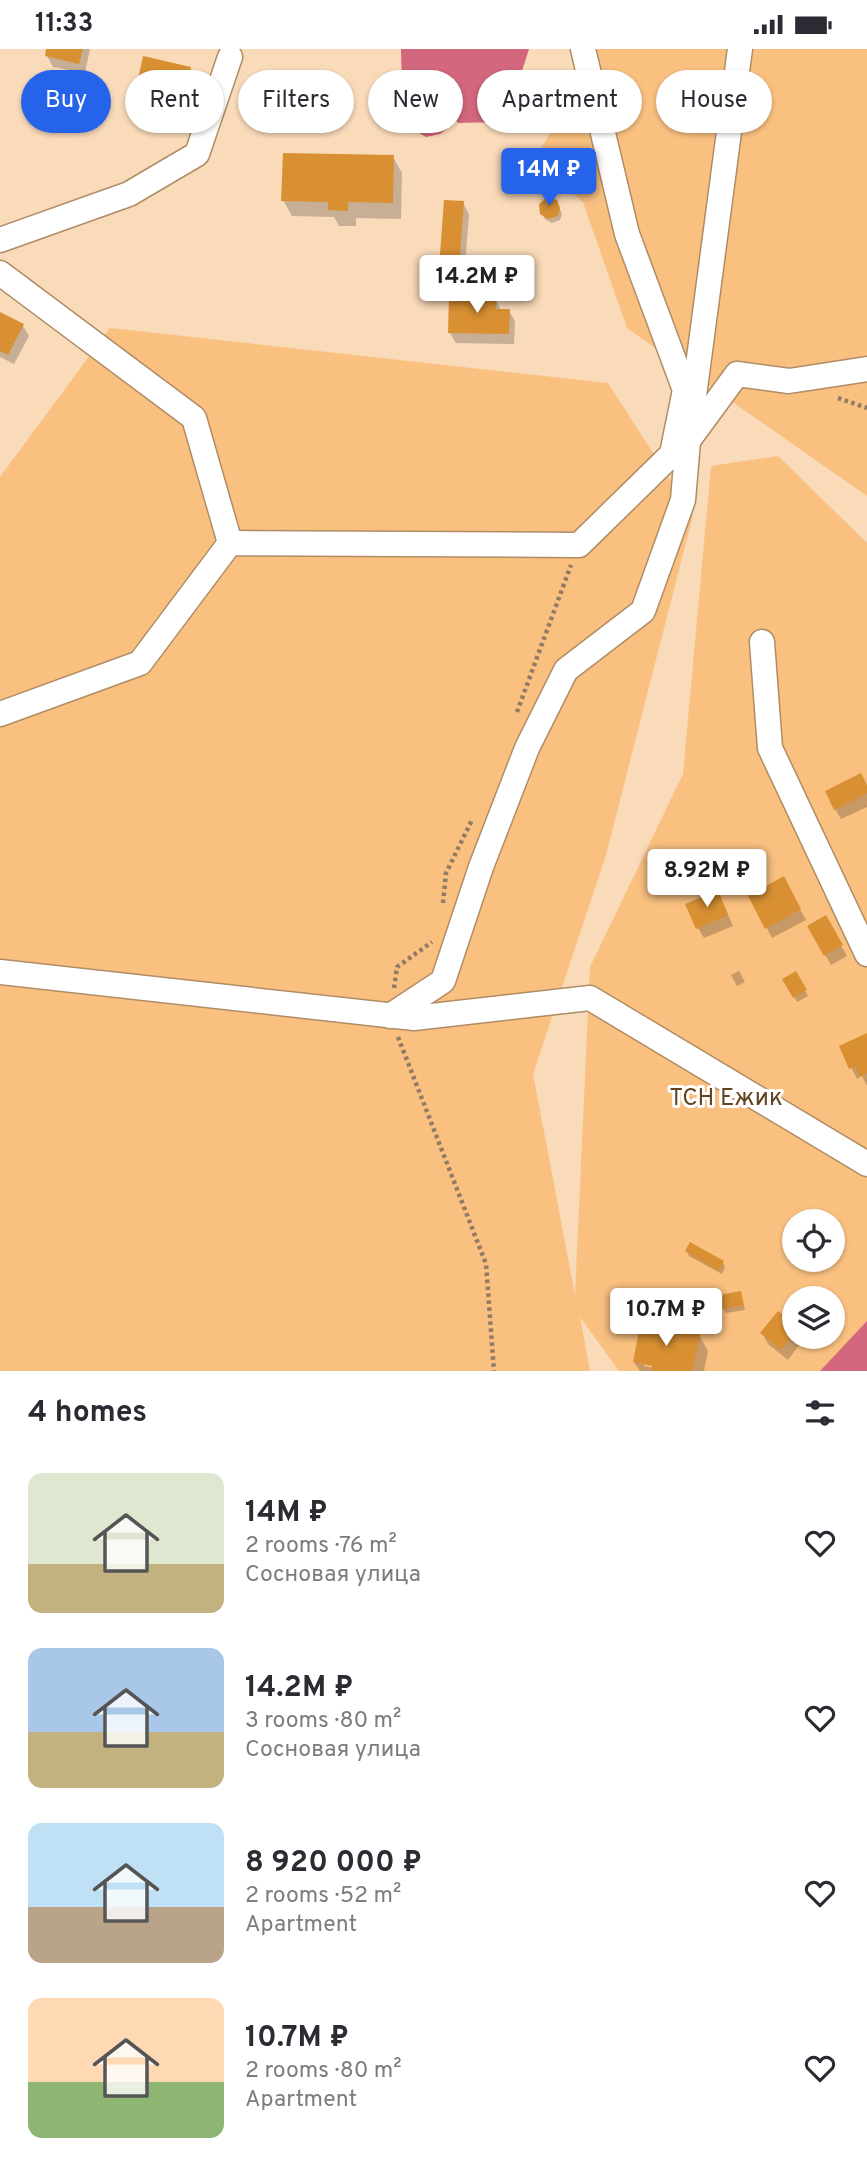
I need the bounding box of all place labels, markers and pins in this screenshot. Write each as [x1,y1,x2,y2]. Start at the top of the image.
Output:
pin: 14M ₽ [500,149,598,208]
pin: 14.2M ₽ [412,255,542,315]
pin: 8.92M ₽ [642,849,772,909]
pin: 10.7M ₽ [601,1289,731,1348]

